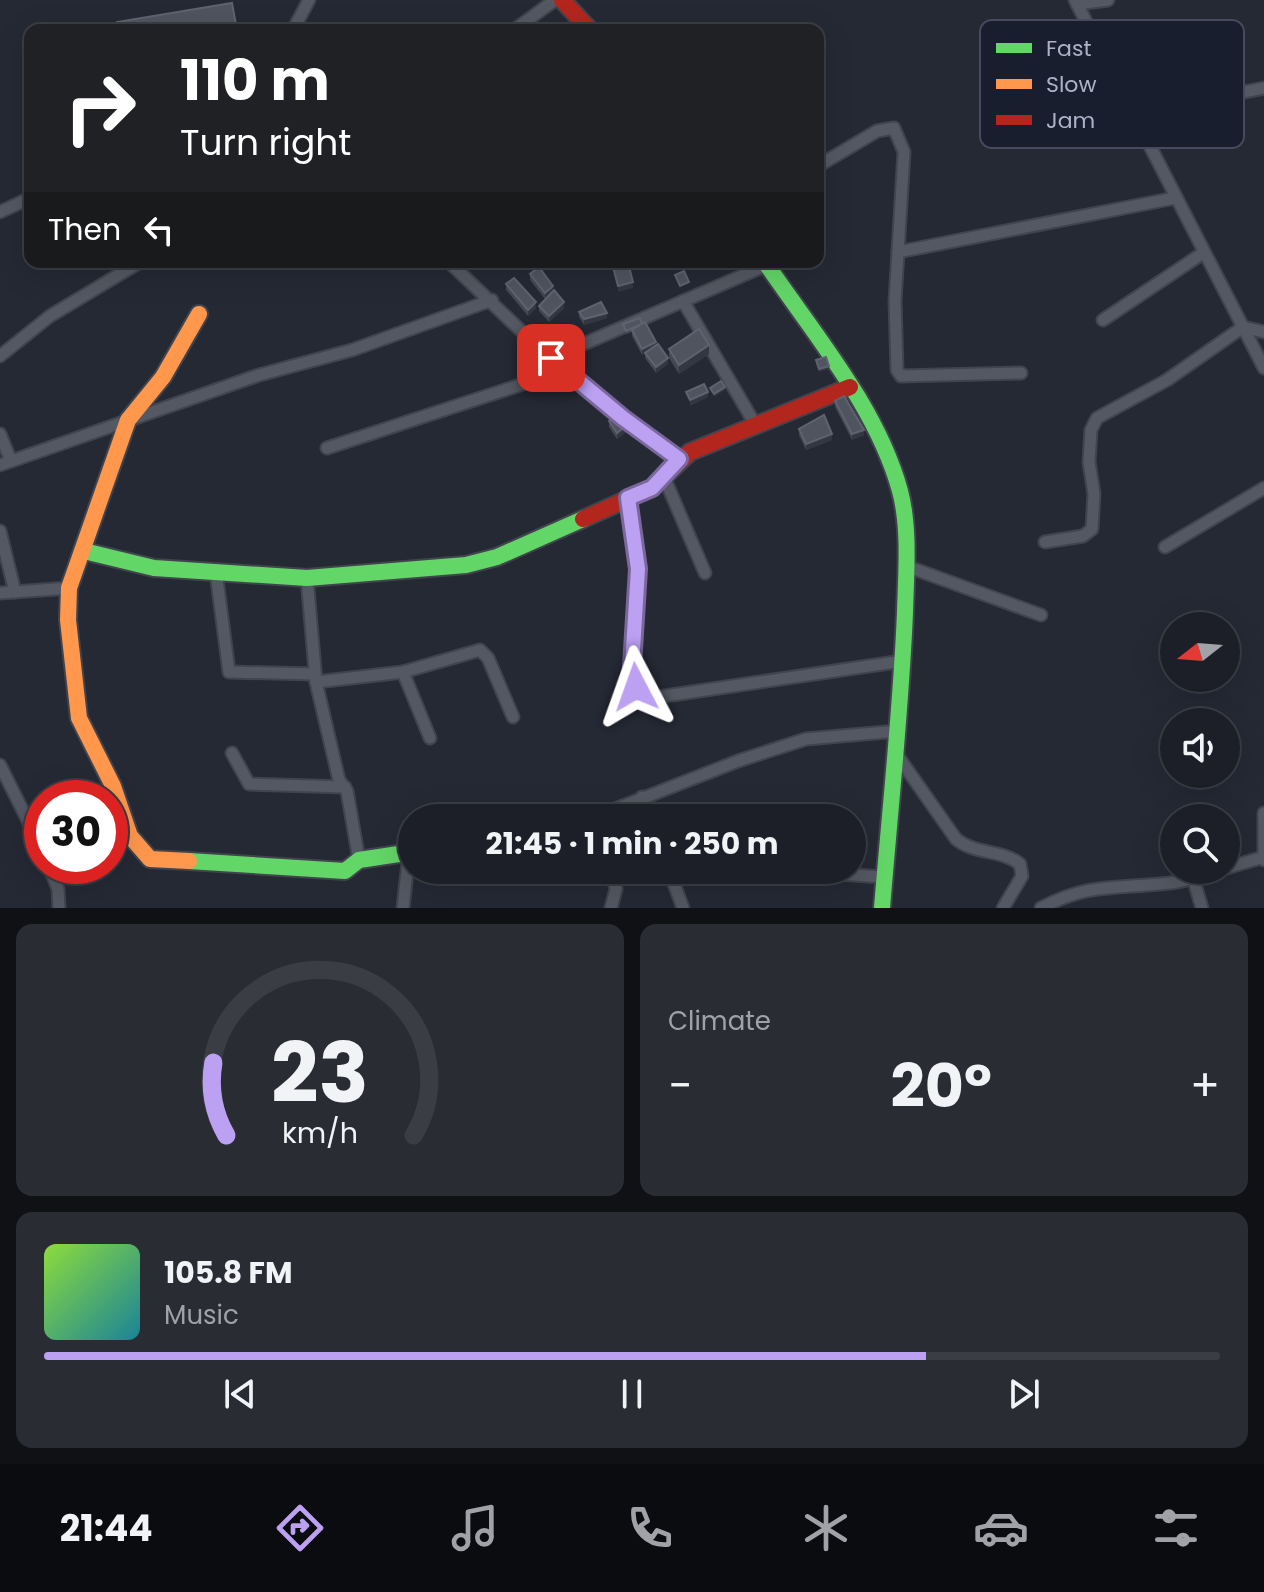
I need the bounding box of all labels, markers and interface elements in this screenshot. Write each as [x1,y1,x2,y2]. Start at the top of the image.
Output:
legend [980,20,1244,148]
text: Fast [1046,33,1091,64]
text: 110 m [180,41,330,120]
icon: right [48,56,152,160]
text: Slow [1046,69,1096,100]
text: Jam [1046,105,1095,136]
text: Turn right [180,117,351,168]
text: Then [48,208,121,251]
icon: left [137,208,181,252]
pin [517,324,585,392]
icon: arrive [529,336,573,380]
north arrow [1160,612,1240,692]
map controls [1160,612,1240,884]
position arrow [594,645,678,729]
button: sound [1160,708,1240,788]
speed limit sign: 30 [24,780,128,884]
button: search [1160,804,1240,884]
text: 21:45 · 1 min · 250 m [486,822,778,865]
text: Climate [668,1003,771,1039]
text: 23 [271,1015,369,1131]
text: 20° [891,1044,992,1128]
text: − [668,1055,692,1116]
text: + [1190,1055,1220,1116]
text: km/h [282,1113,358,1153]
text: 105.8 FM [164,1251,293,1294]
text: Music [164,1297,239,1333]
icon: previous [218,1372,262,1416]
icon: pause [610,1372,654,1416]
icon: next [1002,1372,1046,1416]
icon: directions [272,1500,328,1556]
icon: music [447,1500,503,1556]
icon: phone [622,1500,678,1556]
icon: climate [798,1500,854,1556]
icon: car [973,1500,1029,1556]
icon: filters [1148,1500,1204,1556]
text: 21:44 [60,1503,153,1554]

